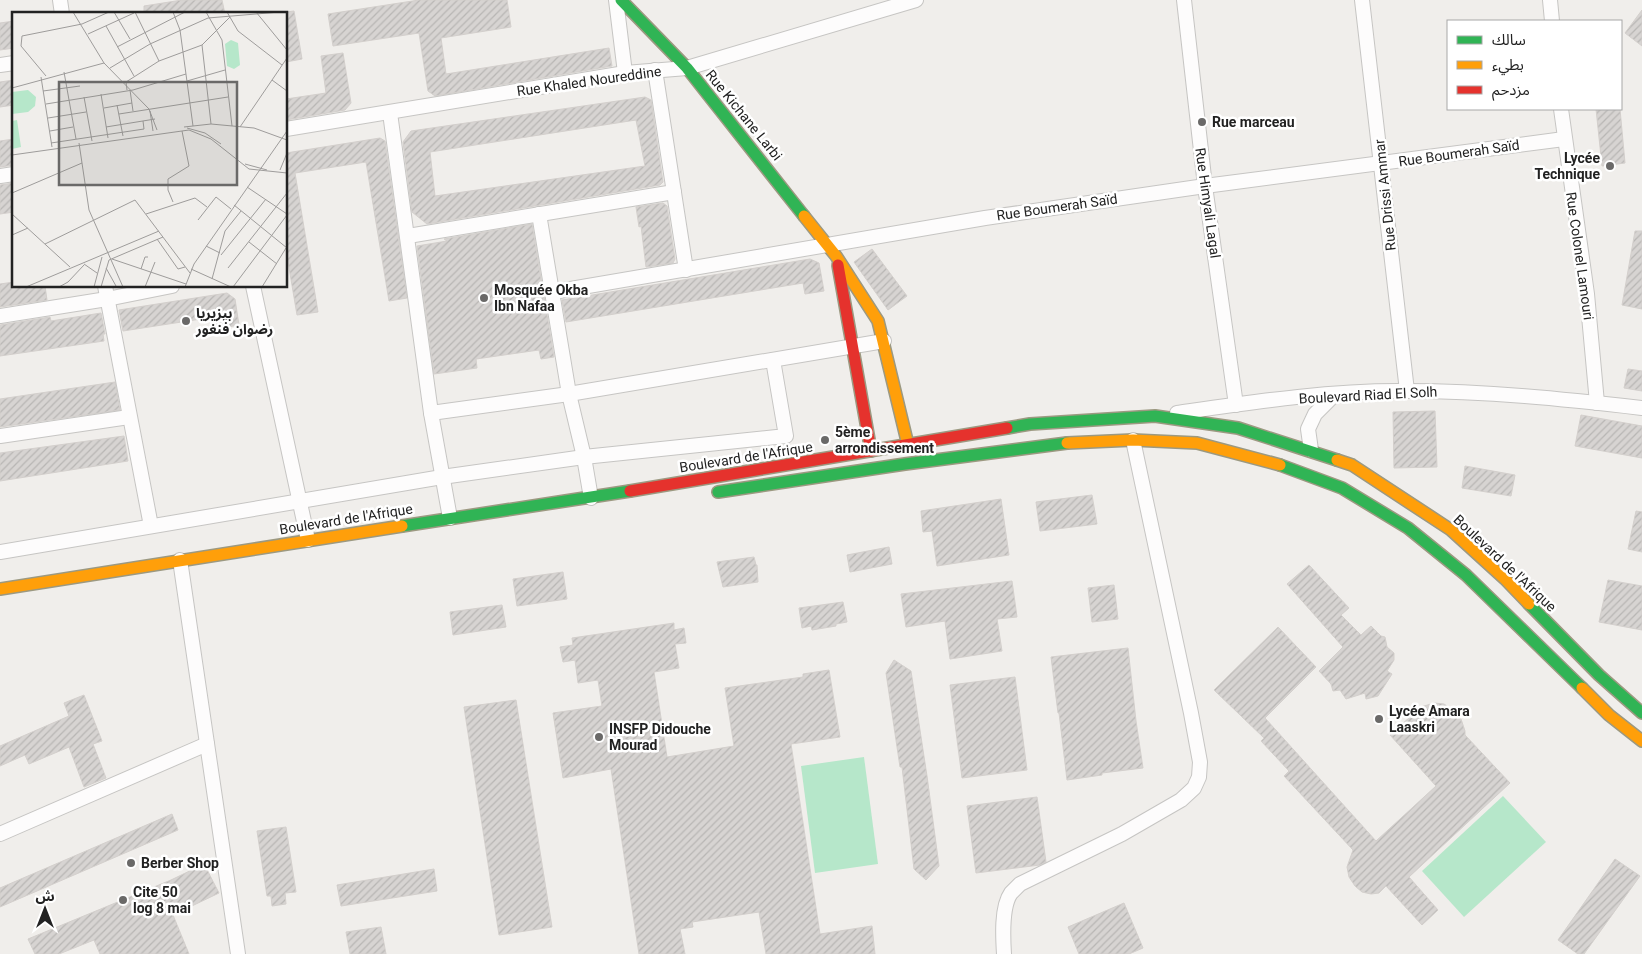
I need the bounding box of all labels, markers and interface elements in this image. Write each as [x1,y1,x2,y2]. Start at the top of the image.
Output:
inset map [12,12,288,288]
legend [1447,20,1622,110]
text: سالك [1492,31,1526,49]
text: بطيء [1492,56,1524,76]
street label: Rue Khaled Noureddine [516,63,662,99]
street label: Rue Kichane Larbi [703,66,785,164]
text: مزدحم [1492,81,1530,101]
place label: Rue marceau [1212,114,1295,130]
marker: Rue marceau [1196,116,1208,128]
street label: Rue Boumerah Saïd [1398,137,1520,169]
street label: Rue Drissi Ammar [1371,138,1399,252]
street label: Rue Himyali Lagal [1192,147,1224,259]
place label: Lycée Technique [1534,150,1600,182]
marker: Lycée Technique [1604,160,1616,172]
street label: Rue Boumerah Saïd [996,191,1118,223]
street label: Rue Colonel Lamouri [1563,191,1597,321]
place label: Mosquée Okba Ibn Nafaa [494,282,589,314]
marker: Mosquée Okba Ibn Nafaa [478,292,490,304]
place label: بيزيريا رضوان فنغور [195,305,273,338]
marker: بيزيريا رضوان فنغور [180,315,192,327]
street label: Boulevard Riad El Solh [1298,383,1438,407]
place label: 5ème arrondissement [835,424,934,456]
marker: 5ème arrondissement [819,434,831,446]
street label: Boulevard de l'Afrique [678,439,814,475]
street label: Boulevard de l'Afrique [278,501,414,537]
street label: Boulevard de l'Afrique [1450,511,1560,615]
place label: Lycée Amara Laaskri [1389,703,1470,735]
marker: Lycée Amara Laaskri [1373,713,1385,725]
place label: INSFP Didouche Mourad [609,721,711,753]
marker: INSFP Didouche Mourad [593,731,605,743]
place label: Berber Shop [141,855,219,871]
marker: Berber Shop [125,857,137,869]
north arrow [20,884,70,934]
place label: Cite 50 log 8 mai [133,884,191,916]
text: ش [35,888,55,904]
marker: Cite 50 log 8 mai [117,894,129,906]

